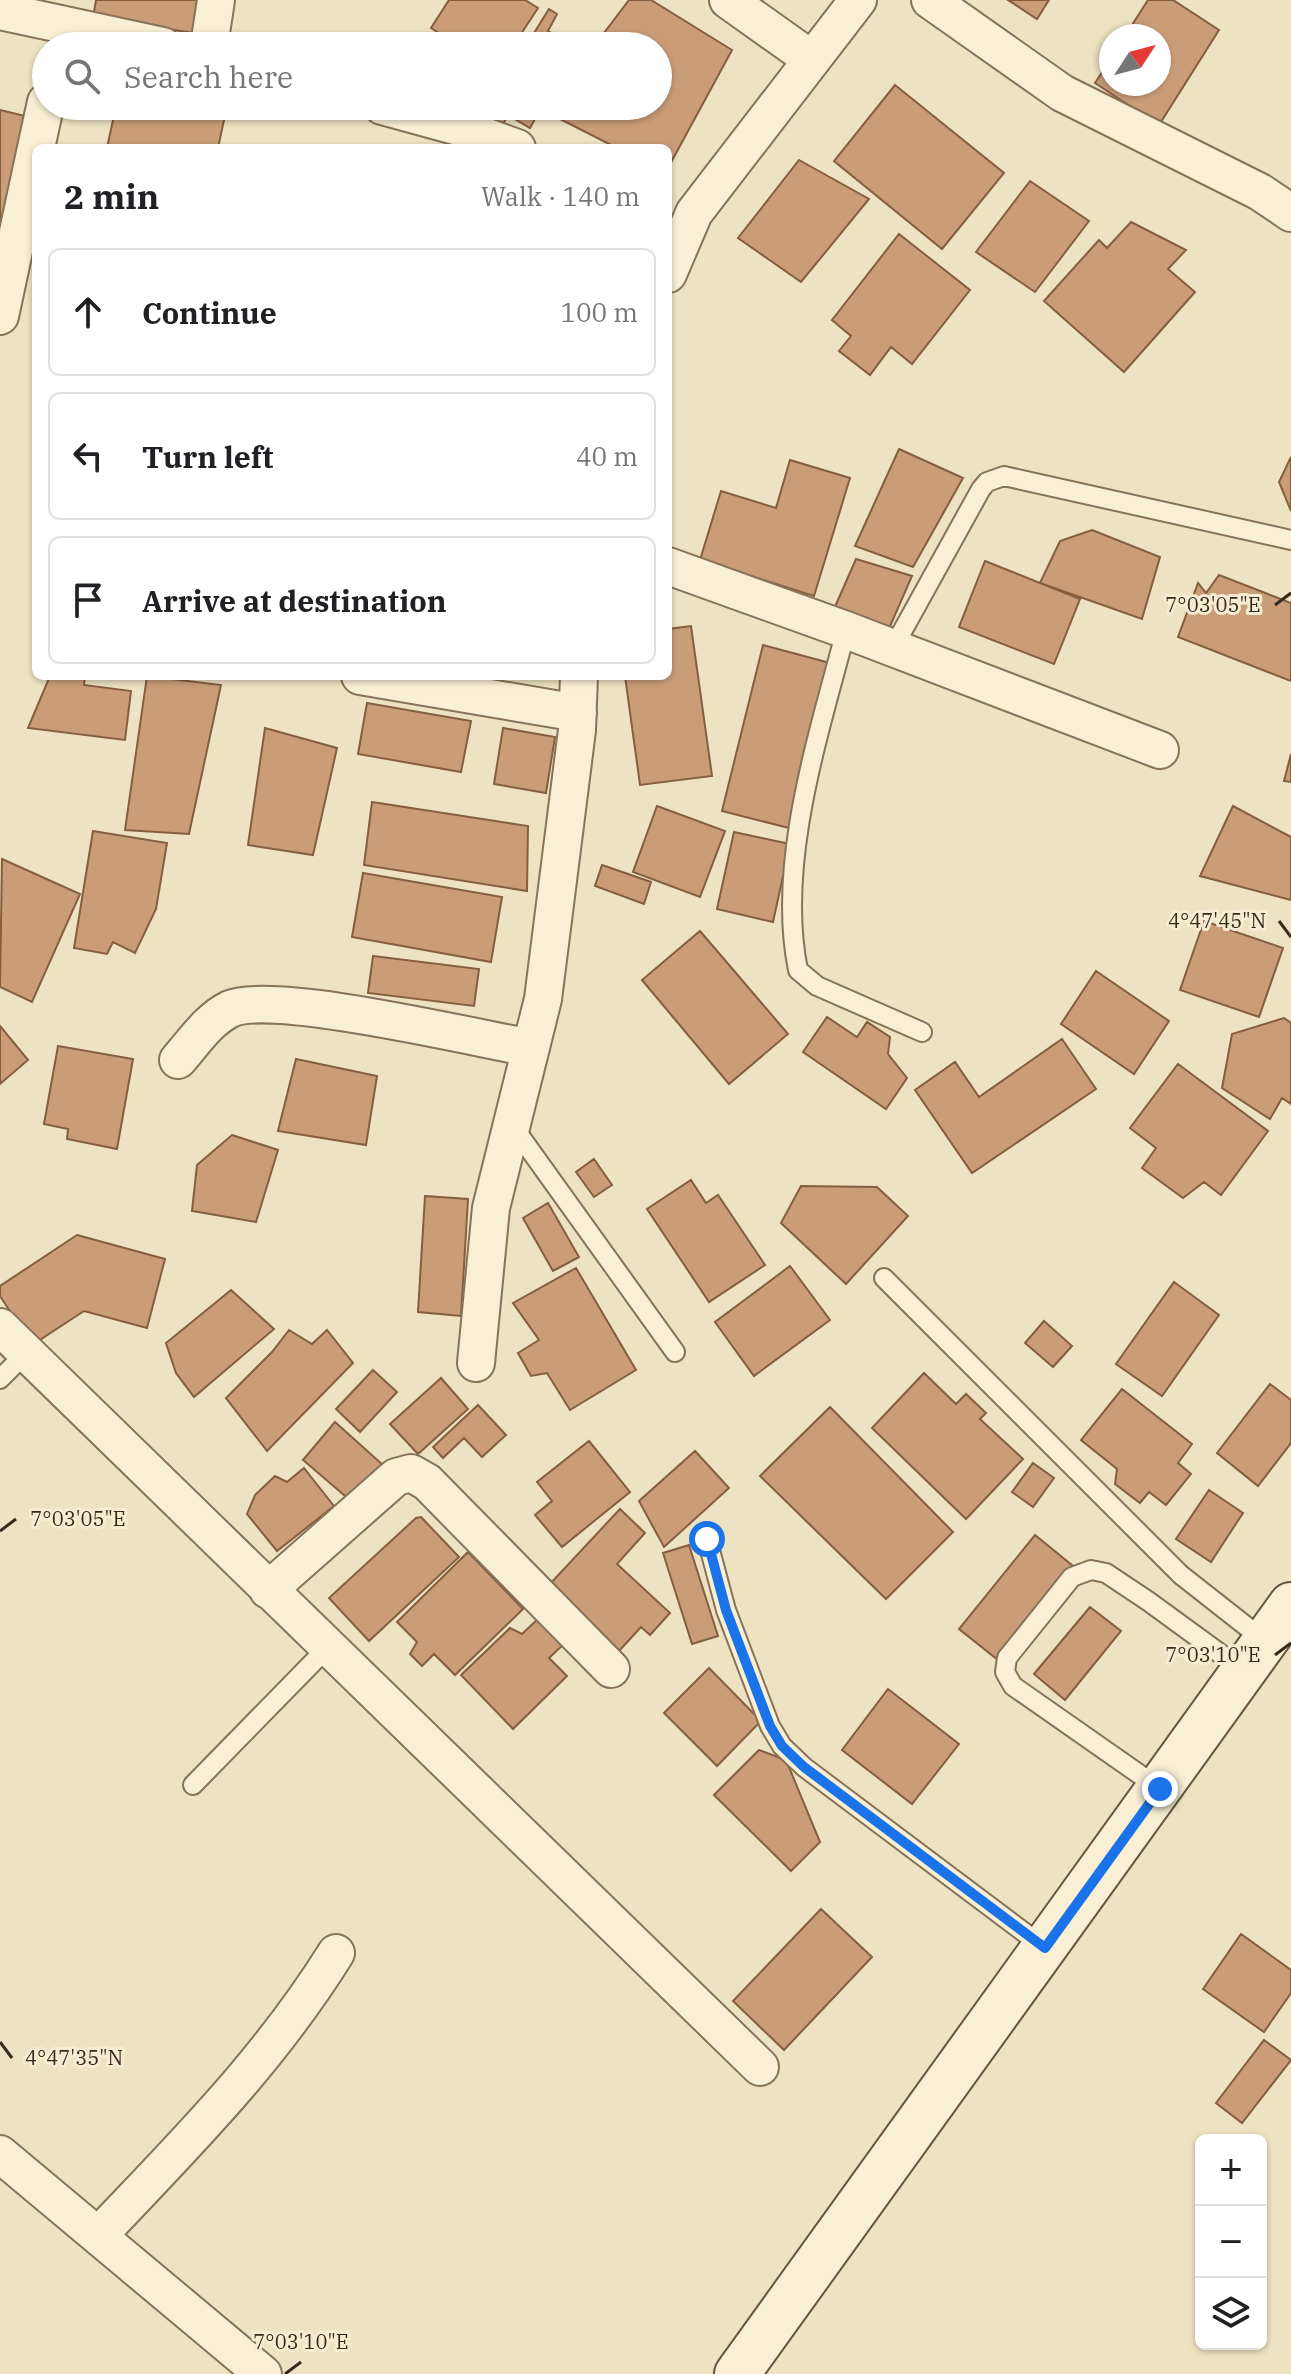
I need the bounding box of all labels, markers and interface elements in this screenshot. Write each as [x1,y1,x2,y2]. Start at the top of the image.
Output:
north arrow [1099,24,1171,96]
search box [32,32,672,120]
icon: search [60,54,104,98]
text: Search here [124,57,293,96]
text: 2 min [64,174,159,218]
text: Walk · 140 m [481,179,640,213]
icon: ahead [66,290,110,334]
text: Continue [142,293,277,332]
text: 100 m [560,295,638,329]
icon: left [66,434,110,478]
text: Turn left [142,437,274,476]
text: 40 m [576,439,638,473]
icon: arrive [66,578,110,622]
text: Arrive at destination [142,581,447,620]
text: 7°03'05"E [1165,591,1261,618]
text: 4°47'45"N [1168,907,1266,934]
text: 7°03'05"E [30,1505,126,1532]
route start [689,1521,725,1557]
text: 7°03'10"E [1165,1641,1261,1668]
route end [1142,1771,1178,1807]
text: 4°47'35"N [25,2044,123,2071]
map controls [1195,2134,1267,2350]
button: + [1195,2134,1267,2206]
button: − [1195,2206,1267,2278]
button: layers [1195,2278,1267,2350]
text: 7°03'10"E [253,2328,349,2355]

